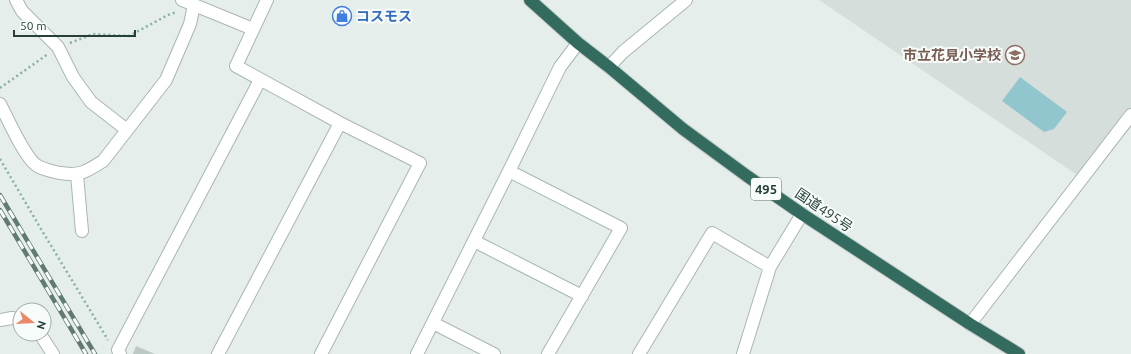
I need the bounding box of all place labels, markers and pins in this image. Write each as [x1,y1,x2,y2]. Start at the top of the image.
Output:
shop icon: コスモス [331,5,353,27]
place label: コスモス [356,8,412,24]
school or university icon: 市立花見小学校 [1004,44,1026,66]
place label: 市立花見小学校 [903,47,1001,63]

